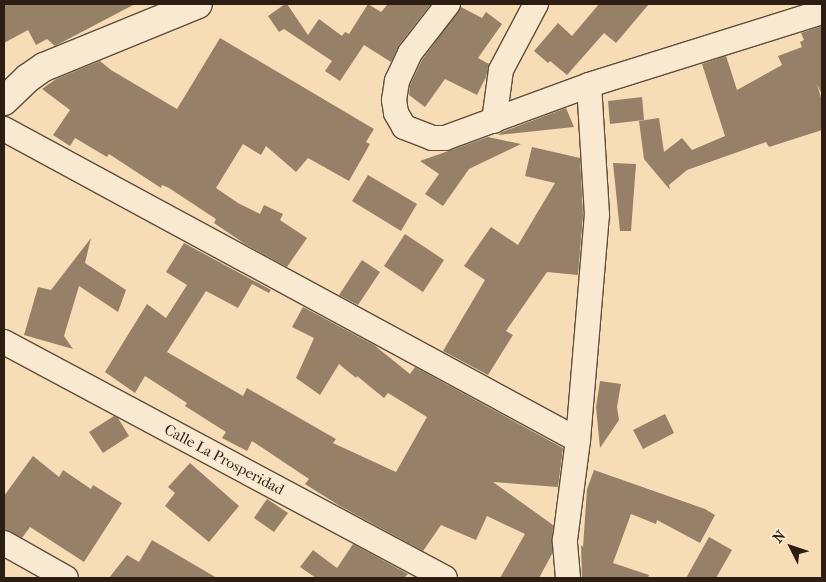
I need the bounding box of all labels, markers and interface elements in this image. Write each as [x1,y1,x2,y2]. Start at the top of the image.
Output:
street label: Calle La Prosperidad [161,421,287,499]
north arrow [766,522,816,572]
text: N [769,527,789,546]

